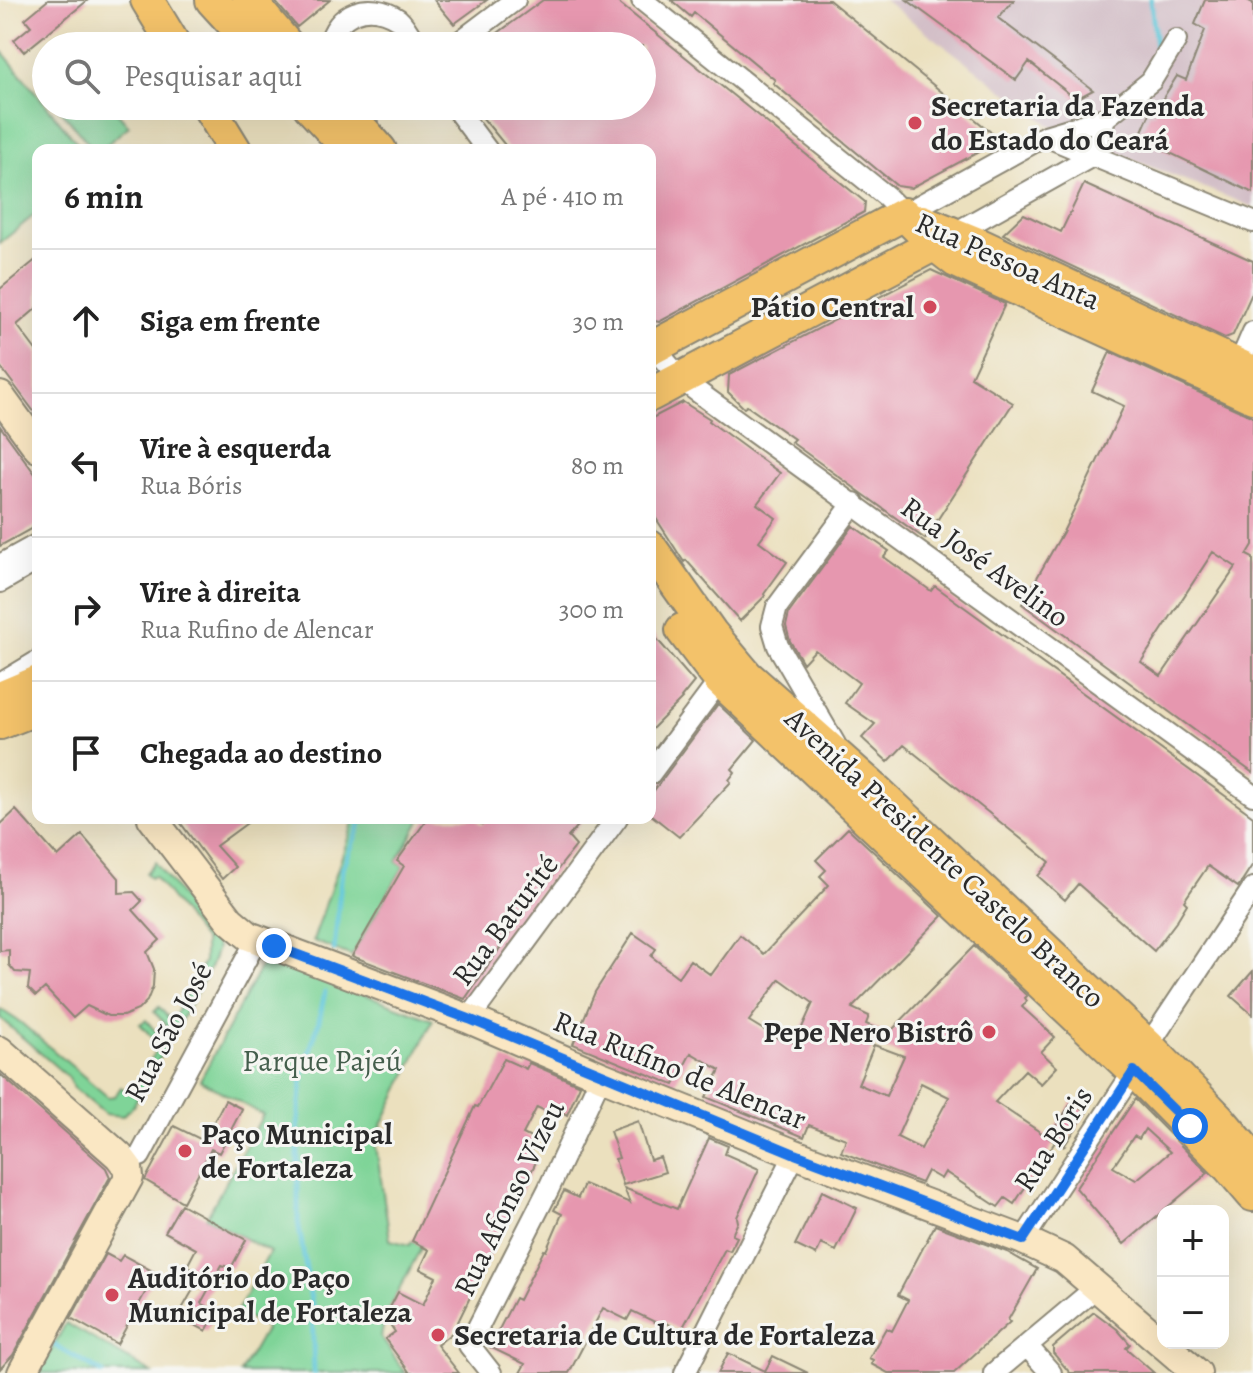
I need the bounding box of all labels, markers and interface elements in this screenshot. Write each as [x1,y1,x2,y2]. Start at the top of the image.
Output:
search box [32,32,656,120]
icon: search [60,54,104,98]
text: Pesquisar aqui [124,56,302,96]
place label: Secretaria da Fazenda do Estado do Ceará [931,86,1205,160]
marker: Secretaria da Fazenda do Estado do Ceará [906,114,924,132]
text: 6 min [64,173,143,220]
text: A pé · 410 m [502,179,624,214]
street label: Rua Pessoa Anta [909,202,1107,320]
place label: Pátio Central [750,287,914,327]
marker: Pátio Central [921,298,939,316]
icon: ahead [64,299,108,343]
text: Siga em frente [140,301,320,341]
text: 30 m [573,304,624,339]
text: Vire à esquerda [140,428,331,468]
icon: left [64,443,108,487]
text: 80 m [571,448,624,483]
text: Rua Bóris [140,468,242,503]
street label: Rua José Avelino [893,487,1077,637]
text: Vire à direita [140,572,301,612]
icon: right [64,587,108,631]
text: 300 m [559,592,624,627]
text: Rua Rufino de Alencar [140,612,374,647]
street label: Avenida Presidente Castelo Branco [776,698,1114,1017]
icon: arrive [64,731,108,775]
text: Chegada ao destino [140,733,382,773]
street label: Rua Baturité [442,846,568,994]
route end [256,928,292,964]
street label: Rua São José [114,955,222,1109]
street label: Rua Rufino de Alencar [547,1001,813,1139]
place label: Pepe Nero Bistrô [763,1012,973,1052]
marker: Pepe Nero Bistrô [980,1023,998,1041]
park label: Parque Pajeú [242,1041,402,1081]
street label: Rua Bóris [1004,1079,1102,1199]
street label: Rua Afonso Vizeu [444,1092,574,1303]
route start [1172,1108,1208,1144]
place label: Paço Municipal de Fortaleza [201,1114,392,1188]
marker: Paço Municipal de Fortaleza [176,1142,194,1160]
map controls [1157,1205,1229,1349]
button: + [1157,1205,1229,1277]
place label: Auditório do Paço Municipal de Fortaleza [127,1258,413,1332]
button: − [1157,1277,1229,1349]
marker: Auditório do Paço Municipal de Fortaleza [103,1286,121,1304]
place label: Secretaria de Cultura de Fortaleza [454,1315,876,1355]
marker: Secretaria de Cultura de Fortaleza [429,1326,447,1344]

